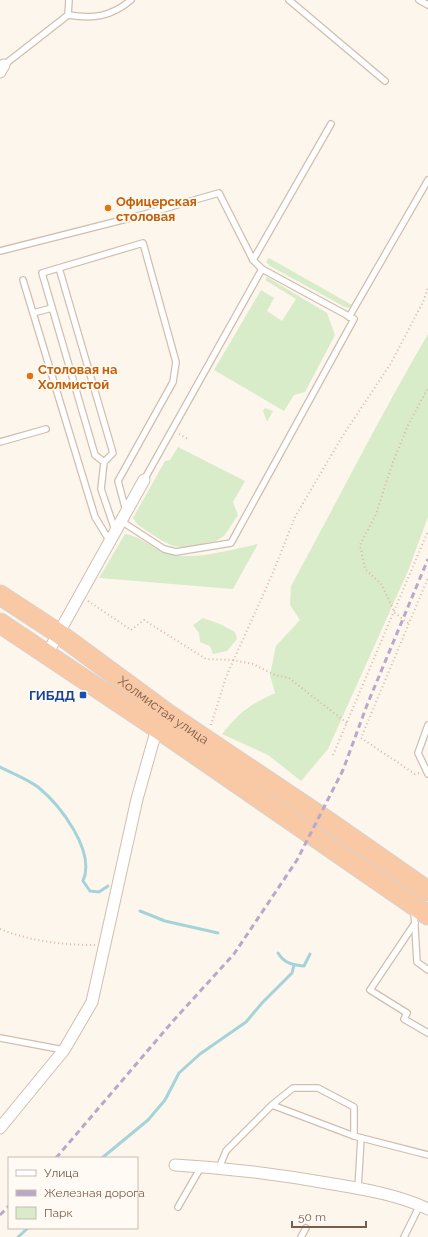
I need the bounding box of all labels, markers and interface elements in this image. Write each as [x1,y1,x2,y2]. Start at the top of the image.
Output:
place label: Офицерская столовая [116,194,197,224]
marker: Офицерская столовая [103,203,113,213]
place label: Столовая на Холмистой [37,362,118,392]
marker: Столовая на Холмистой [25,371,35,381]
street label: Холмистая улица [116,673,212,747]
place label: ГИБДД [29,688,75,703]
marker: ГИБДД [78,690,88,700]
legend [8,1157,138,1229]
text: Улица [44,1166,79,1180]
text: Железная дорога [44,1186,145,1200]
scale bar [292,1203,366,1229]
text: Парк [44,1206,73,1220]
text: 50 m [298,1210,326,1224]

